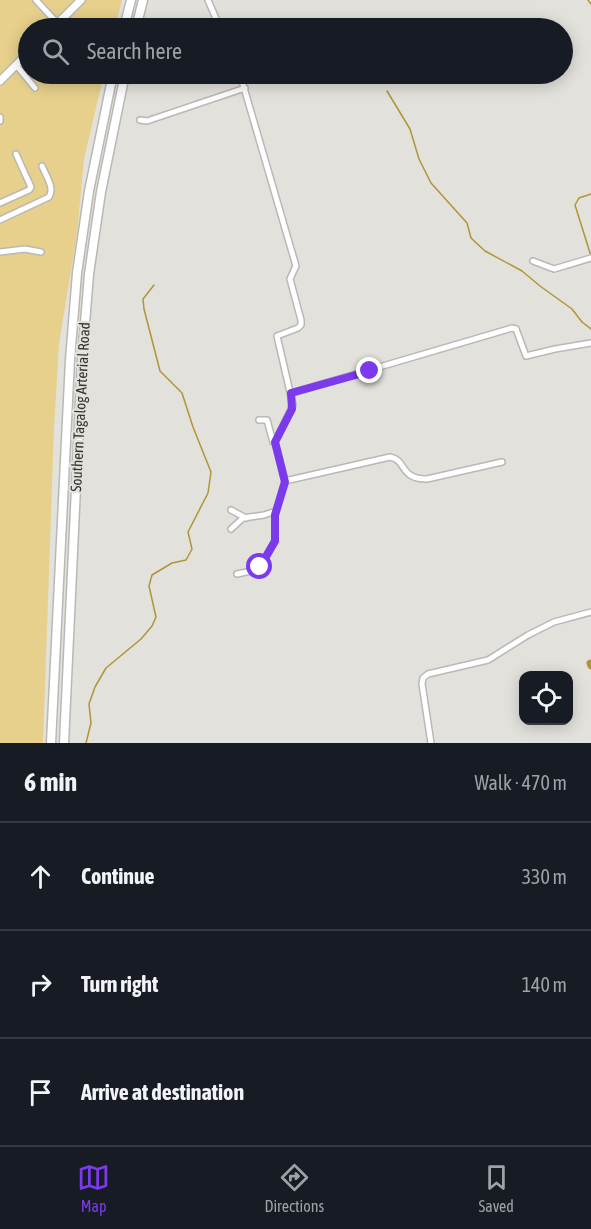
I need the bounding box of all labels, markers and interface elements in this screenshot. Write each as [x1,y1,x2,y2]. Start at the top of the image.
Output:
search box [18,18,573,84]
icon: search [39,35,72,68]
text: Search here [87,38,182,64]
street label: Southern Tagalog Arterial Road [67,322,93,492]
route end [356,357,382,383]
route start [246,553,272,579]
map controls [519,671,573,725]
button: locate [519,671,573,725]
text: 6 min [24,767,77,797]
text: Walk · 470 m [475,771,567,794]
icon: ahead [24,860,57,893]
text: Continue [81,863,155,889]
text: 330 m [522,865,567,888]
icon: right [24,968,57,1001]
text: Turn right [81,971,158,997]
text: 140 m [522,973,567,996]
icon: arrive [24,1076,57,1109]
text: Arrive at destination [81,1079,244,1105]
tab: Map [77,1161,110,1215]
tab: Directions [264,1161,324,1215]
tab: Saved [478,1161,514,1215]

